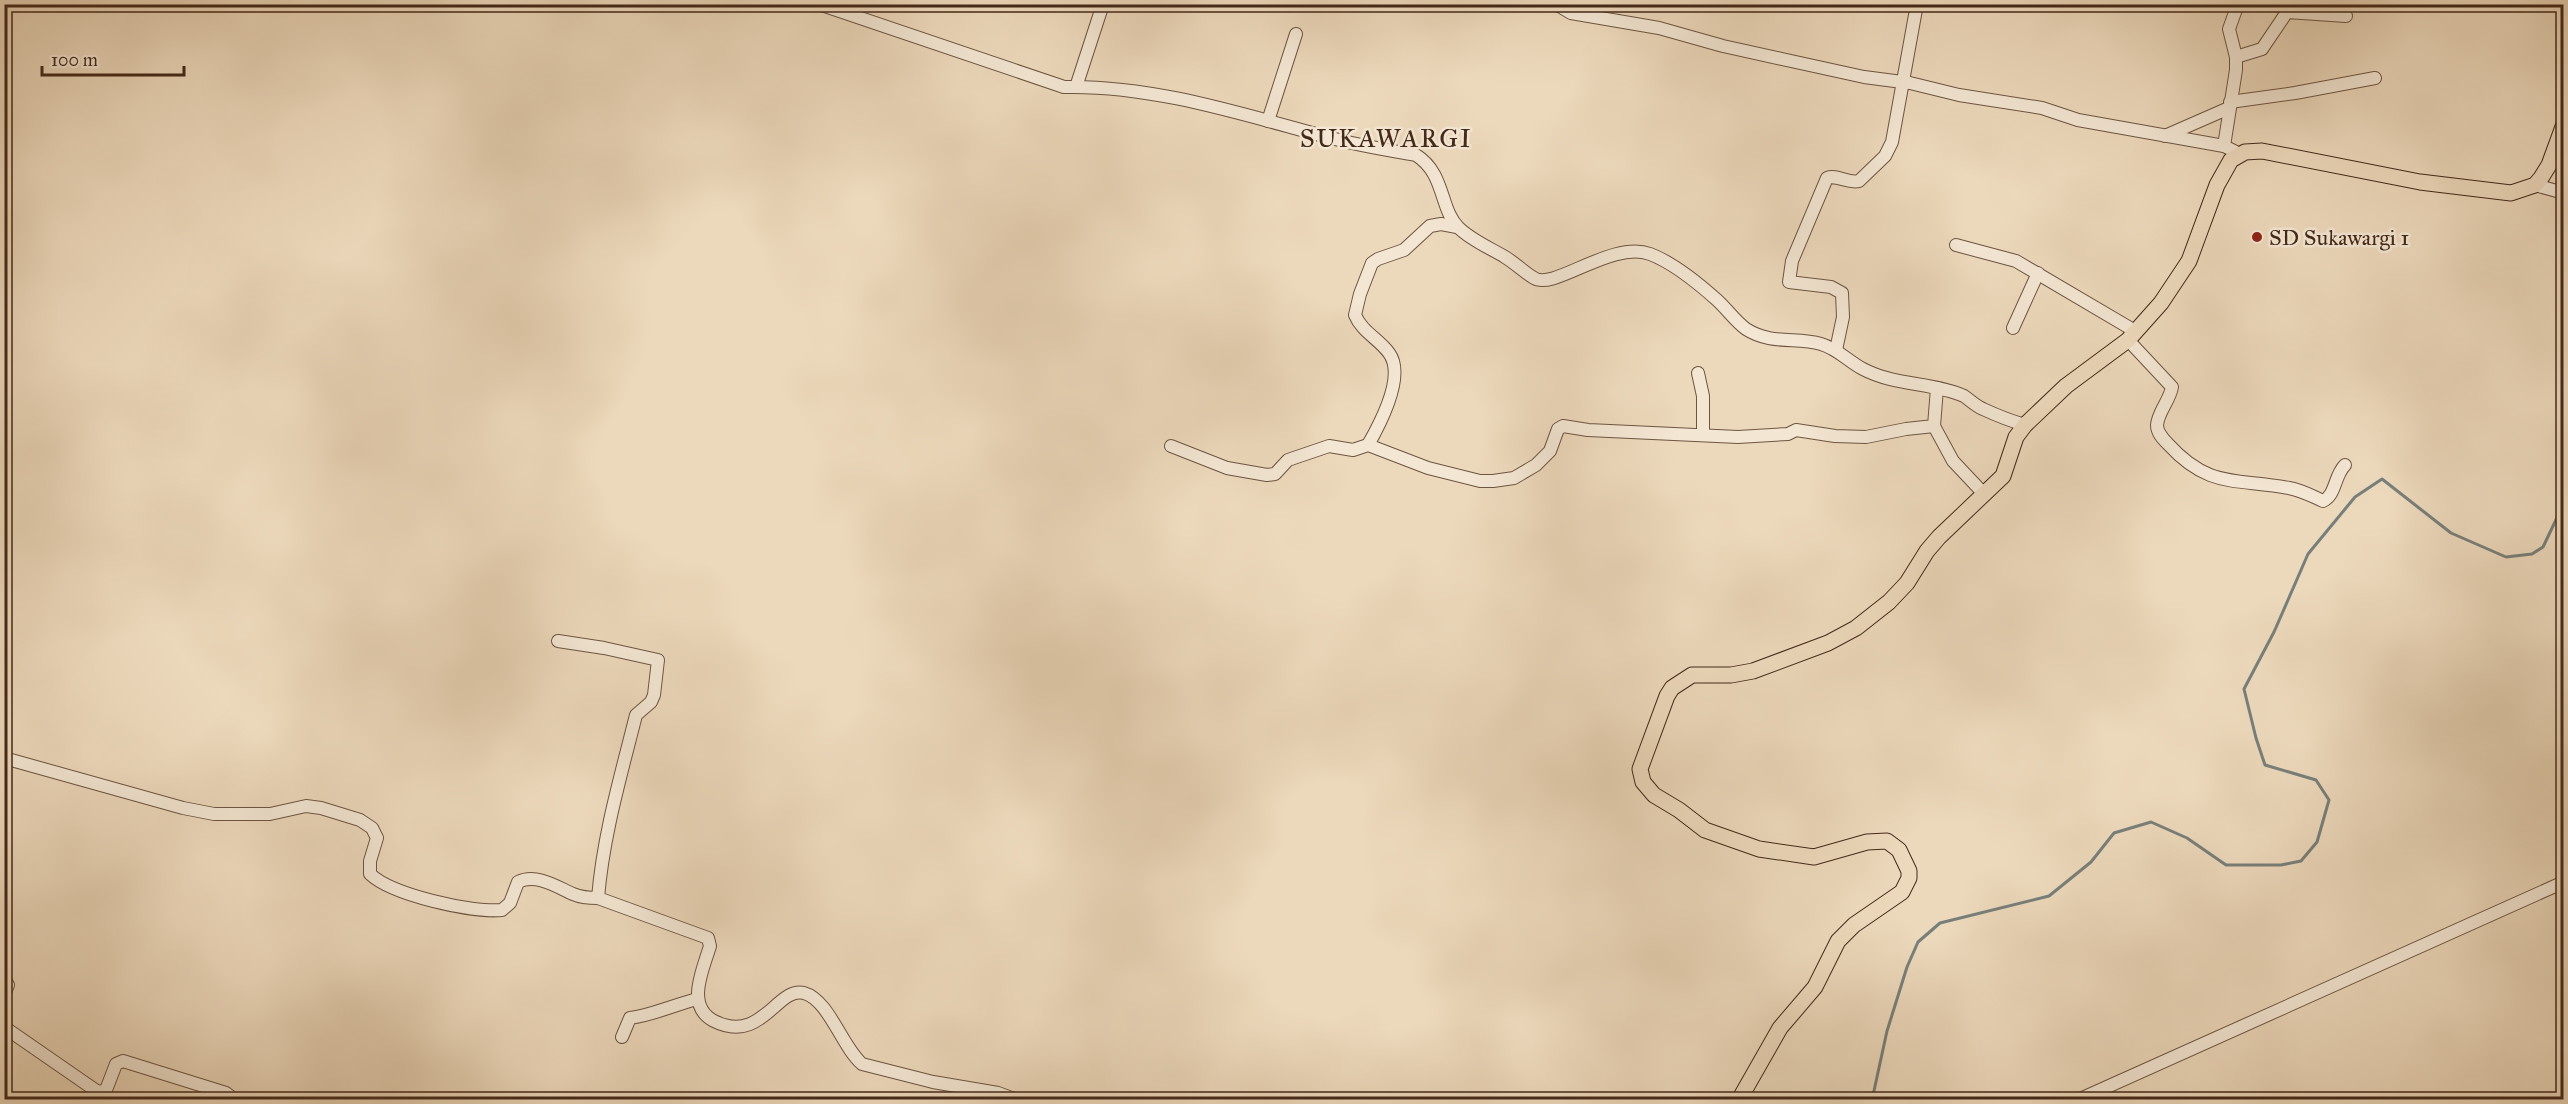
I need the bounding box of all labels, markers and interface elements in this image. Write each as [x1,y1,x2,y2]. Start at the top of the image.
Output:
scale bar [42,39,184,77]
text: 100 m [51,49,98,71]
district label: SUKAWARGI [1300,122,1472,154]
place label: SD Sukawargi 1 [2269,224,2409,251]
marker: SD Sukawargi 1 [2250,230,2264,244]

